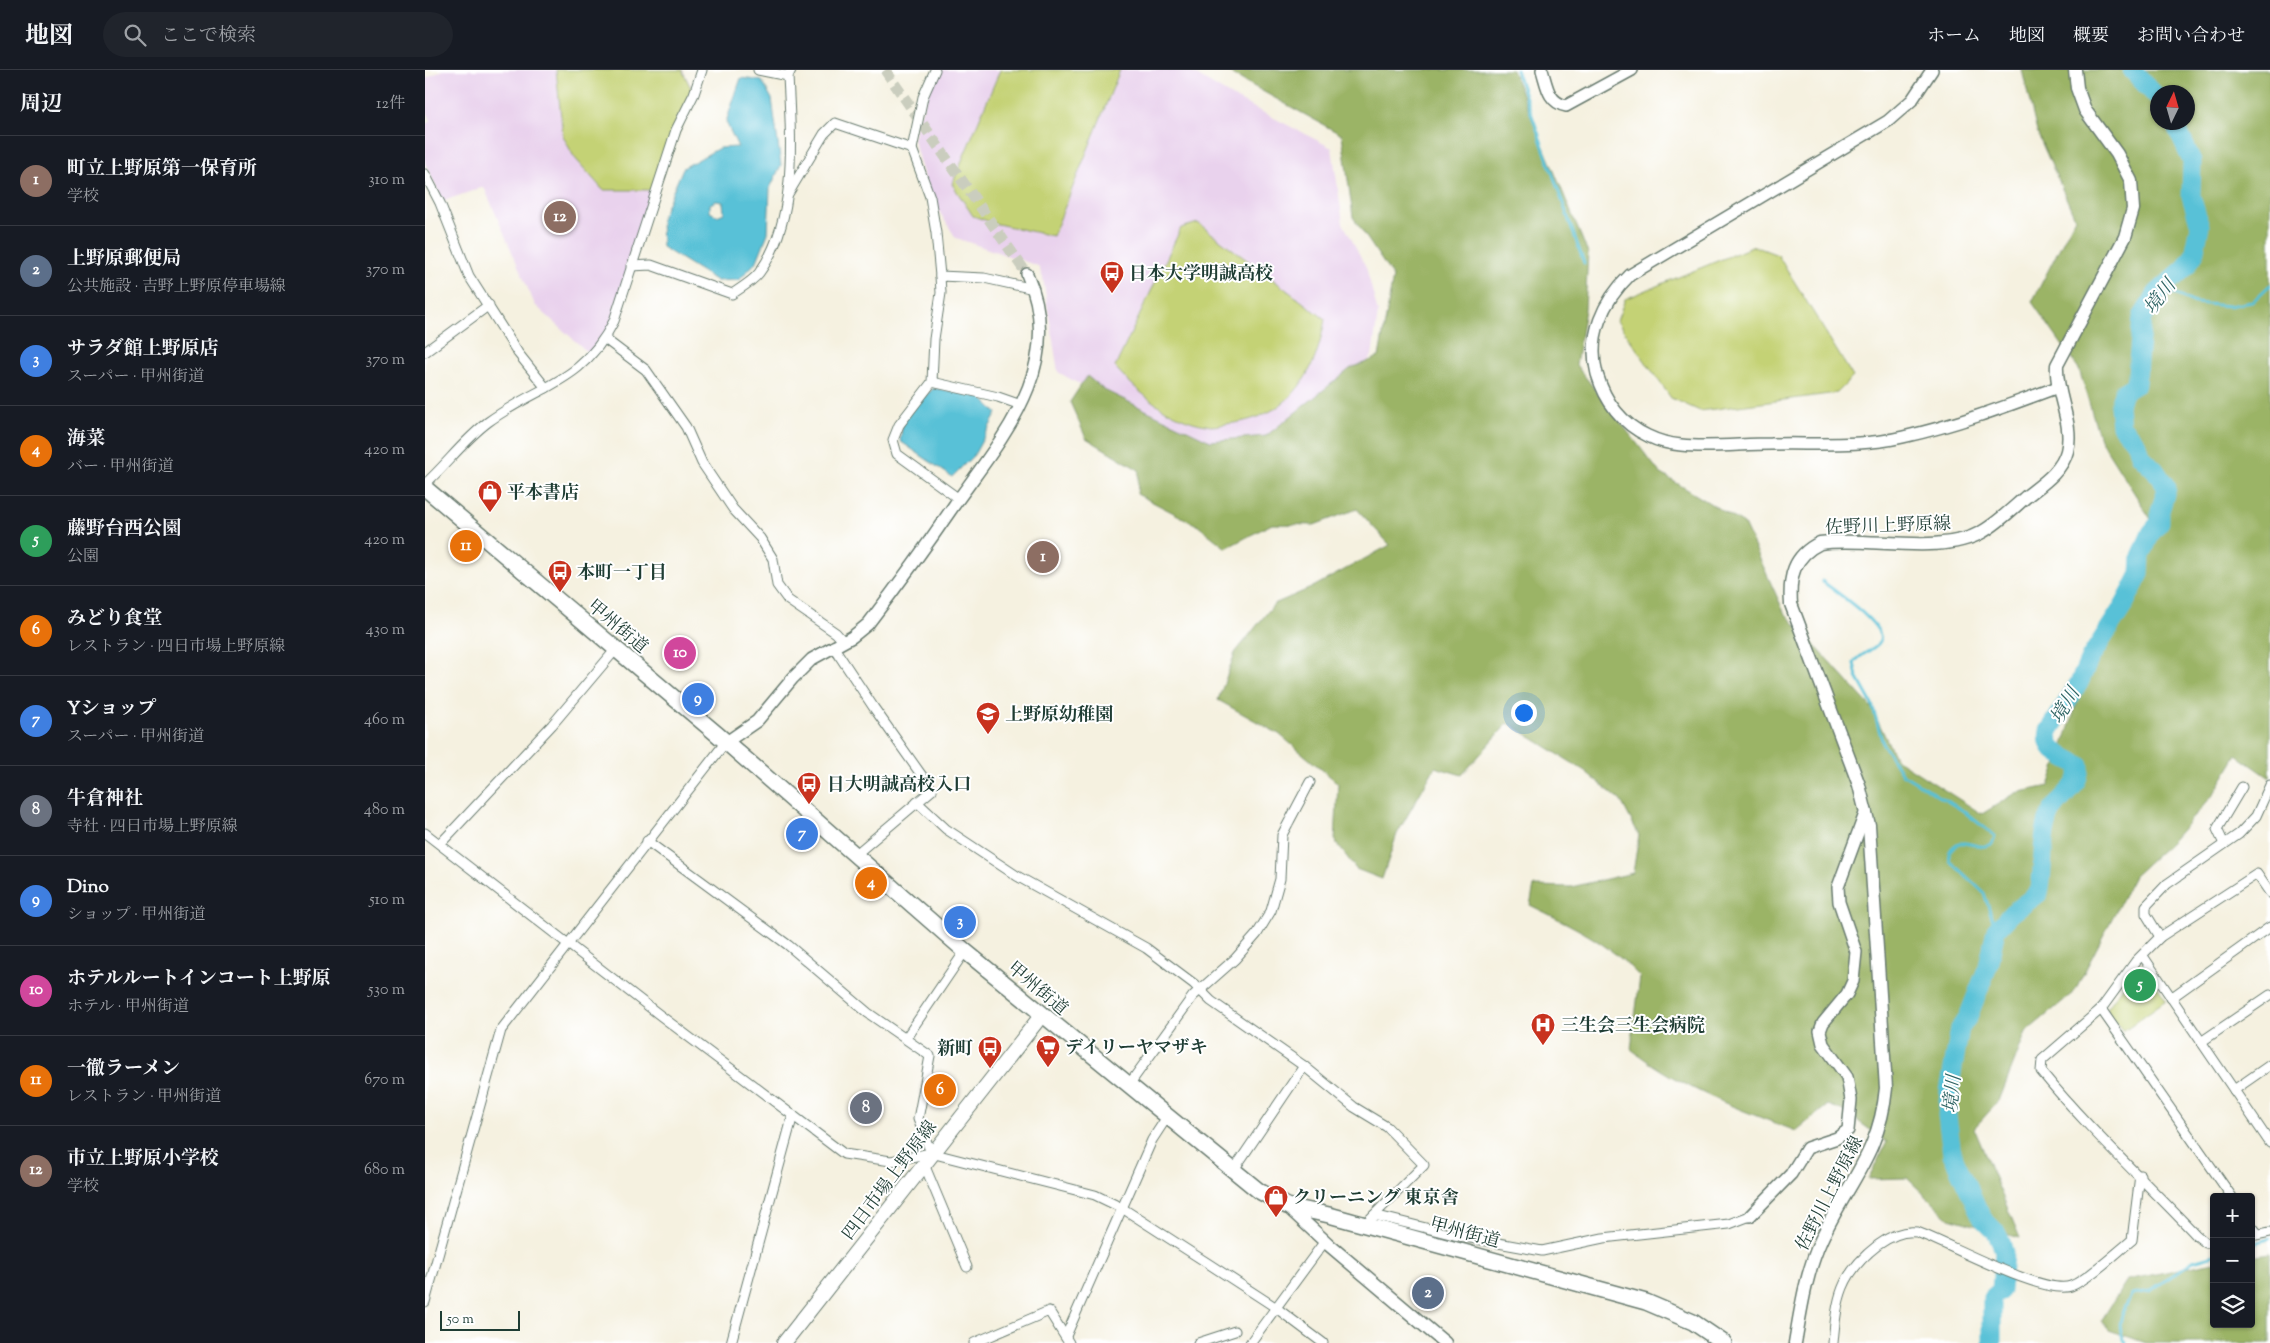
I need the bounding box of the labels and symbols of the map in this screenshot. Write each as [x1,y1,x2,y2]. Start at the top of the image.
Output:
north arrow [2150,85,2195,130]
pin: 12 [544,198,576,236]
bus stop icon: 日本大学明誠高校 [1099,260,1125,294]
place label: 日本大学明誠高校 [1129,262,1273,288]
water label: 境川 [2139,273,2185,321]
shop icon: 平本書店 [477,479,503,513]
place label: 平本書店 [507,481,579,507]
street label: 佐野川上野原線 [1825,512,1951,542]
pin: 11 [450,527,482,565]
pin: 1 [1027,538,1059,576]
bus stop icon: 本町一丁目 [547,559,573,593]
place label: 本町一丁目 [577,561,667,587]
street label: 甲州街道 [581,594,653,661]
pin: 10 [664,634,696,672]
pin: 9 [682,680,714,718]
water label: 境川 [2045,681,2089,730]
your location [1511,700,1537,726]
school or university icon: 上野原幼稚園 [975,701,1001,735]
place label: 上野原幼稚園 [1005,703,1113,729]
bus stop icon: 日大明誠高校入口 [796,771,822,805]
place label: 日大明誠高校入口 [827,773,971,799]
pin: 7 [786,815,818,853]
pin: 4 [855,864,887,902]
pin: 3 [944,903,976,941]
street label: 甲州街道 [1001,956,1073,1023]
pin: 5 [2124,966,2156,1004]
hospital icon: 三生会三生会病院 [1530,1012,1556,1046]
place label: 三生会三生会病院 [1561,1014,1705,1040]
supermarket icon: デイリーヤマザキ [1035,1034,1061,1068]
bus stop icon: 新町 [977,1035,1003,1069]
place label: デイリーヤマザキ [1065,1036,1208,1062]
place label: 新町 [937,1037,973,1063]
pin: 6 [924,1071,956,1109]
water label: 境川 [1938,1072,1969,1115]
pin: 8 [850,1089,882,1127]
street label: 四日市場上野原線 [837,1116,944,1247]
street label: 佐野川上野原線 [1791,1132,1871,1256]
shop icon: クリーニング 東京舎 [1263,1184,1289,1218]
place label: クリーニング 東京舎 [1293,1186,1458,1212]
street label: 甲州街道 [1426,1212,1503,1256]
pin: 2 [1412,1274,1444,1312]
scale bar [440,1308,520,1331]

